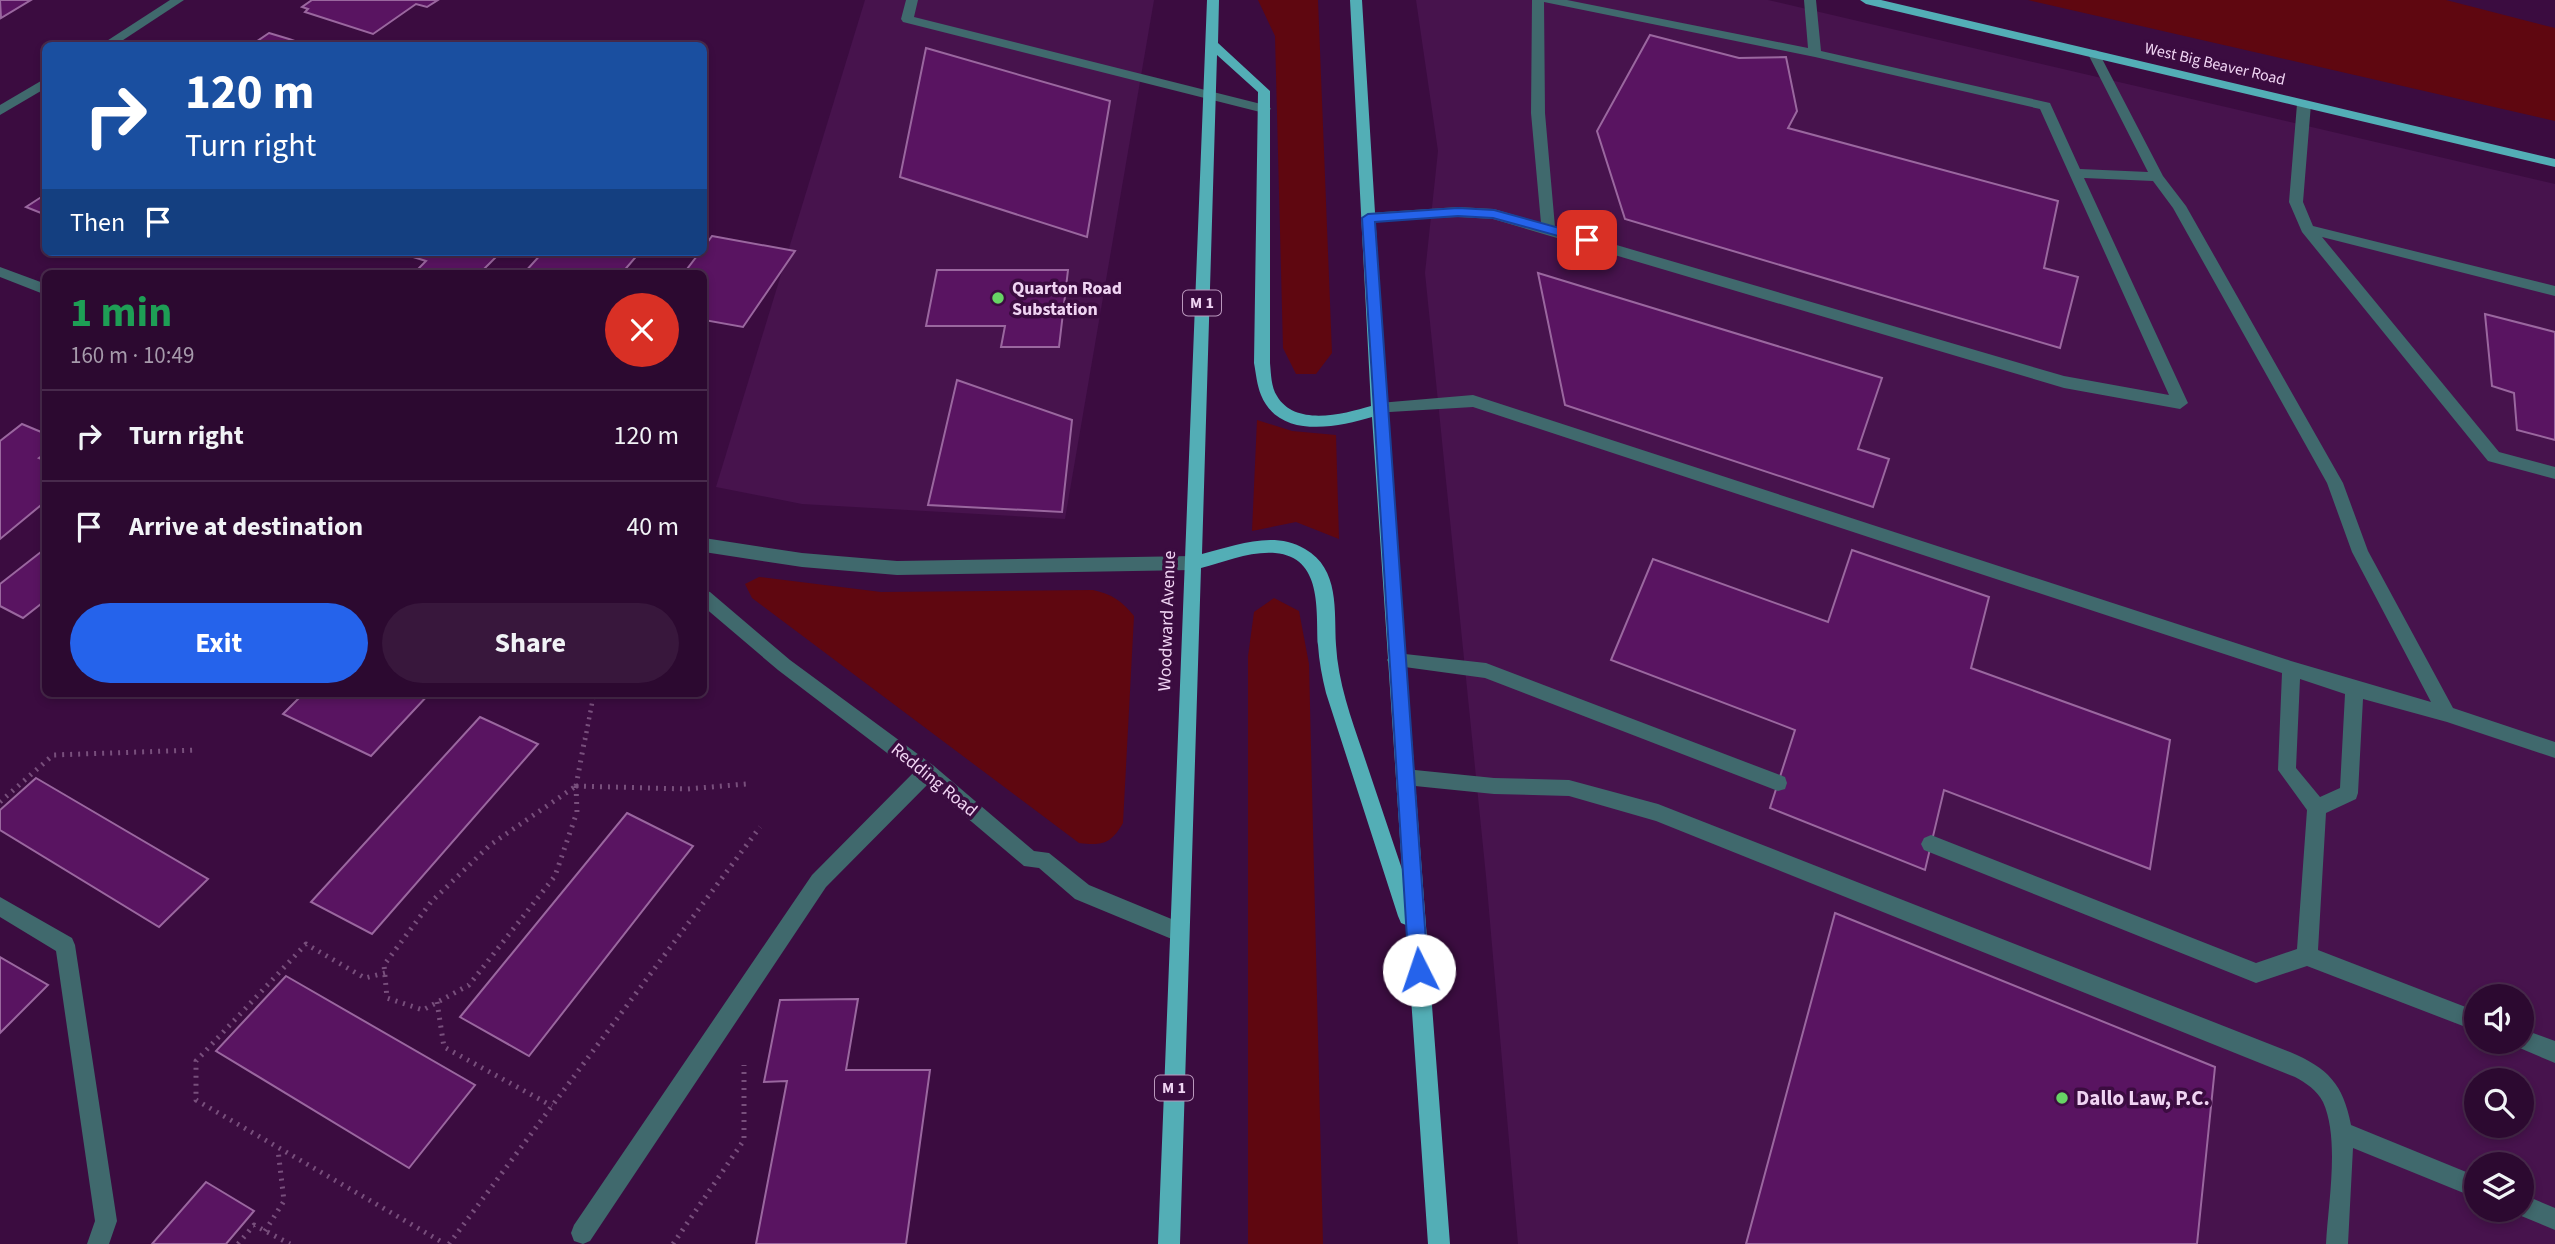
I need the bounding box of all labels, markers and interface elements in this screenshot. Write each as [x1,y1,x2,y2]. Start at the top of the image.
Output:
street label: West Big Beaver Road [2142,37,2288,91]
text: 120 m [185,58,314,128]
icon: right [70,70,161,161]
text: Turn right [185,123,316,169]
icon: arrive [139,203,177,241]
text: Then [70,204,125,241]
pin [1557,210,1617,270]
icon: arrive [1568,221,1606,259]
place label: Quarton Road Substation [1012,276,1122,322]
text: 1 min [70,283,172,343]
marker: Quarton Road Substation [990,290,1006,306]
road number: M 1 [1183,290,1221,316]
button: close [605,293,679,367]
text: 160 m · 10:49 [70,339,194,372]
icon: right [70,417,108,455]
text: Turn right [129,417,244,454]
text: 120 m [613,417,679,454]
icon: arrive [70,508,108,546]
text: Arrive at destination [129,508,363,545]
text: 40 m [626,508,679,545]
street label: Woodward Avenue [1152,550,1182,692]
button: Exit [70,603,368,683]
button: Share [382,603,679,683]
street label: Redding Road [886,737,982,823]
position arrow [1382,933,1456,1007]
map controls [2464,984,2534,1222]
button: sound [2464,984,2534,1054]
button: search [2464,1068,2534,1138]
road number: M 1 [1155,1076,1193,1100]
place label: Dallo Law, P.C. [2076,1083,2210,1113]
marker: Dallo Law, P.C. [2054,1090,2070,1106]
button: layers [2464,1152,2534,1222]

